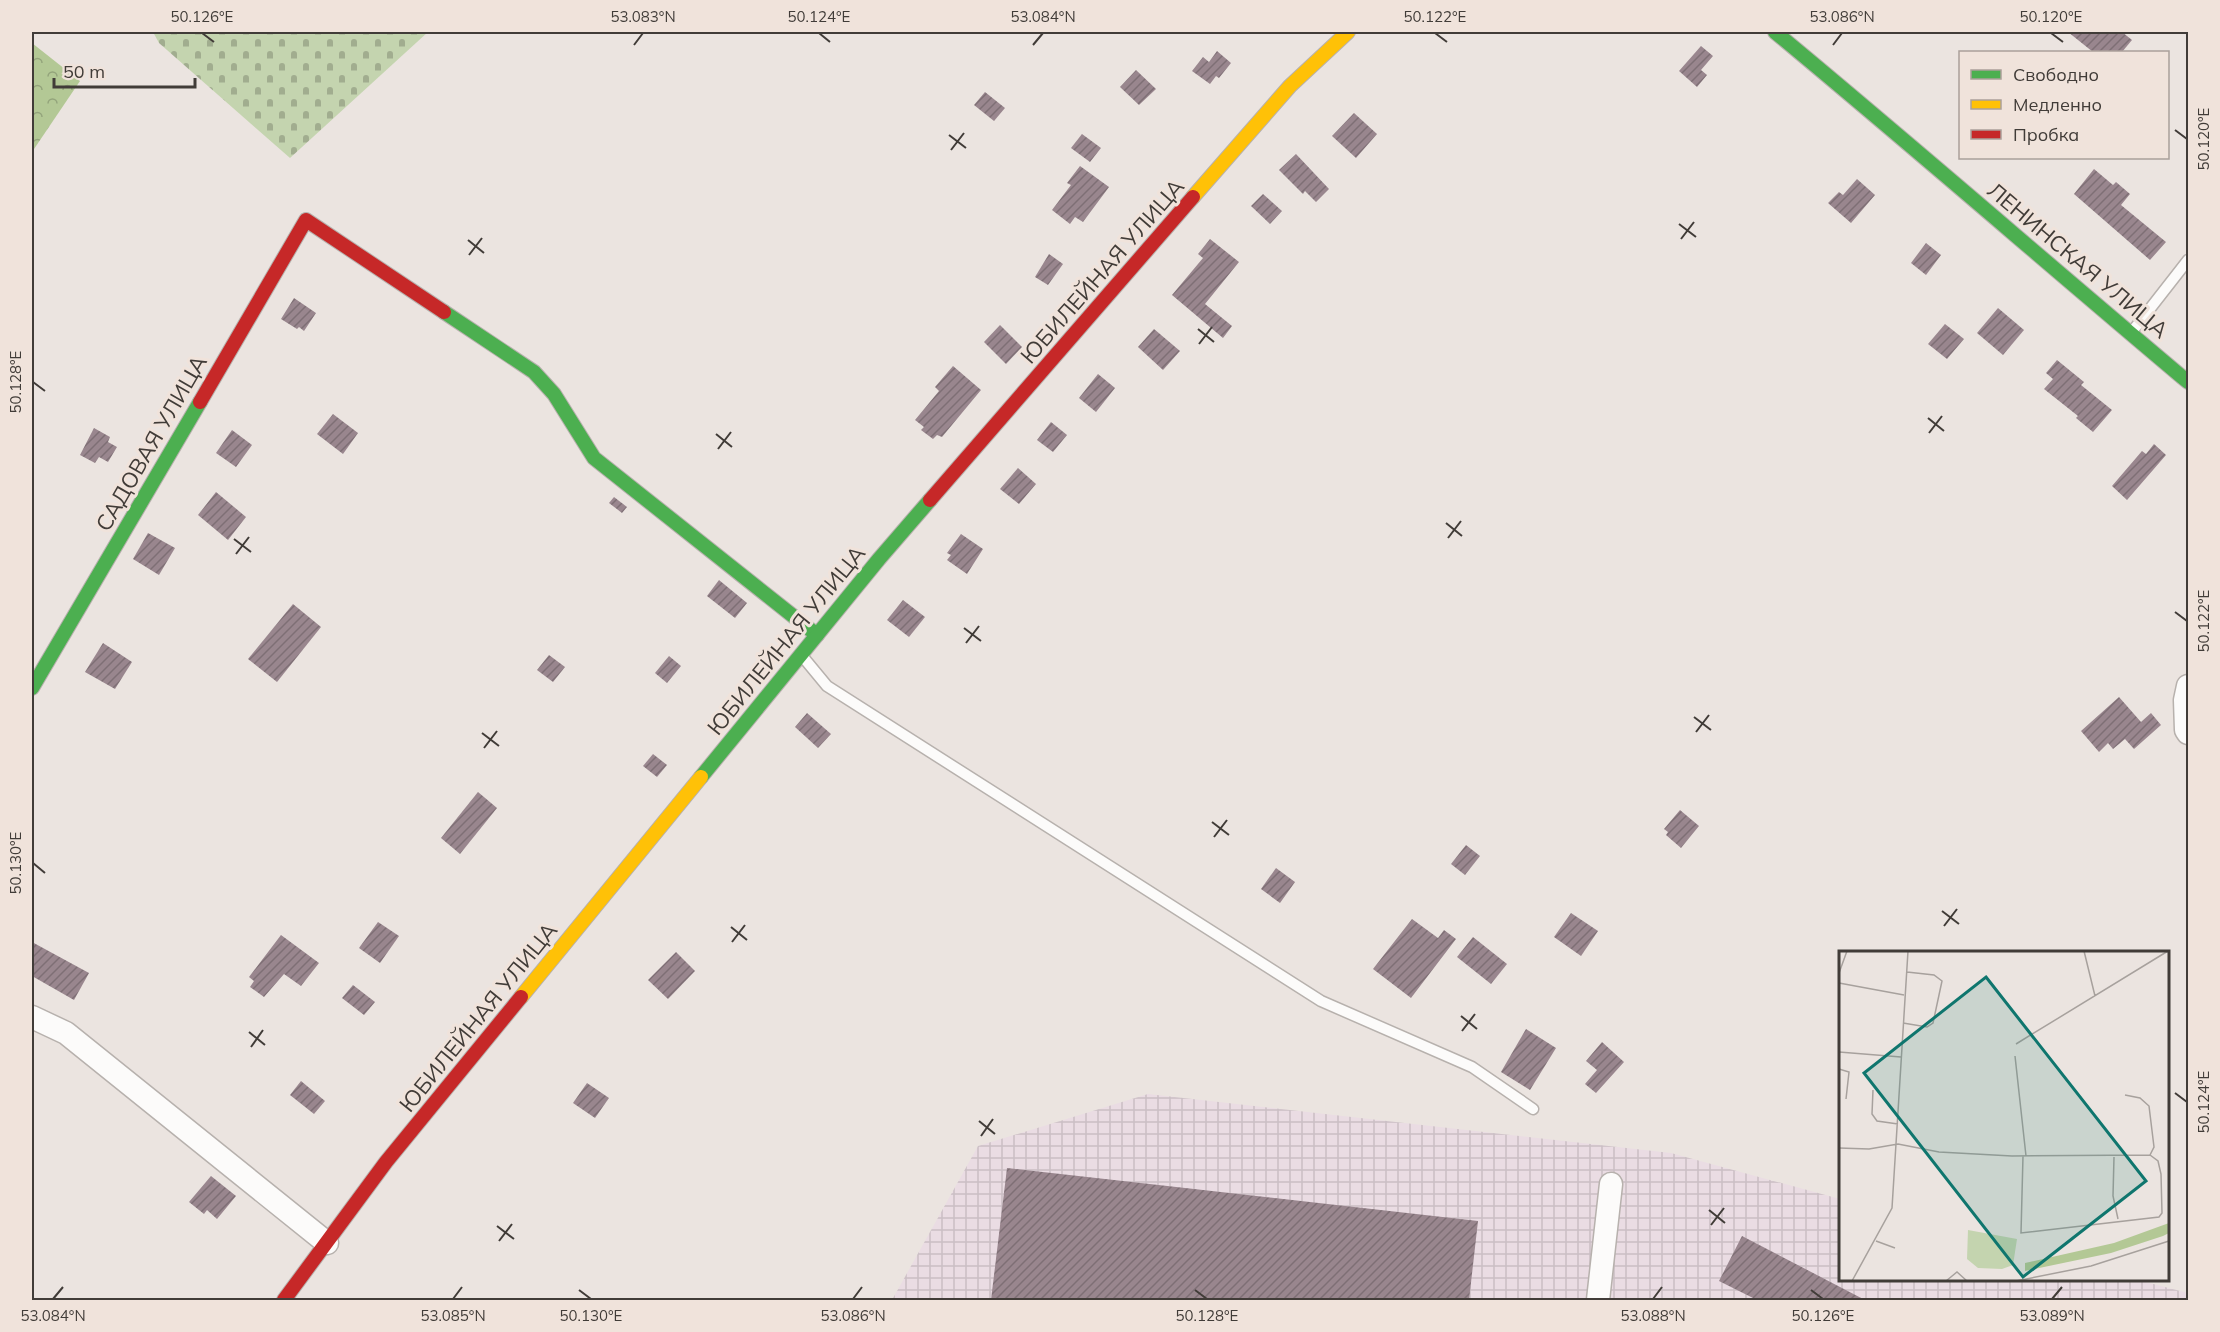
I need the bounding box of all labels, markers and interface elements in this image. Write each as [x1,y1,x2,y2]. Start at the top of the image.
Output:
text: 50.126°E [171,7,234,26]
text: 53.083°N [610,7,676,26]
text: 50.124°E [788,7,851,26]
text: 53.084°N [1010,7,1076,26]
text: 50.122°E [1404,7,1467,26]
text: 53.086°N [1809,7,1875,26]
text: 50.120°E [2020,7,2083,26]
scale bar [54,51,195,89]
legend [1959,51,2169,159]
text: 50 m [63,60,105,83]
text: Свободно [2013,63,2099,86]
text: Медленно [2013,93,2102,116]
text: 50.120°E [2194,107,2213,170]
text: Пробка [2013,123,2079,146]
street label: ЮБИЛЕЙНАЯ УЛИЦА [1014,173,1190,369]
street label: ЛЕНИНСКАЯ УЛИЦА [1982,176,2174,344]
text: 50.128°E [6,350,25,413]
street label: САДОВАЯ УЛИЦА [89,350,213,536]
street label: ЮБИЛЕЙНАЯ УЛИЦА [701,540,871,740]
text: 50.122°E [2194,589,2213,652]
text: 50.130°E [6,831,25,894]
street label: ЮБИЛЕЙНАЯ УЛИЦА [393,917,563,1117]
inset map [1839,951,2169,1281]
text: 50.124°E [2194,1070,2213,1133]
text: 53.084°N [20,1306,86,1325]
text: 53.085°N [420,1306,486,1325]
text: 50.130°E [560,1306,623,1325]
text: 53.086°N [820,1306,886,1325]
text: 50.128°E [1176,1306,1239,1325]
text: 53.088°N [1620,1306,1686,1325]
text: 50.126°E [1792,1306,1855,1325]
text: 53.089°N [2019,1306,2085,1325]

